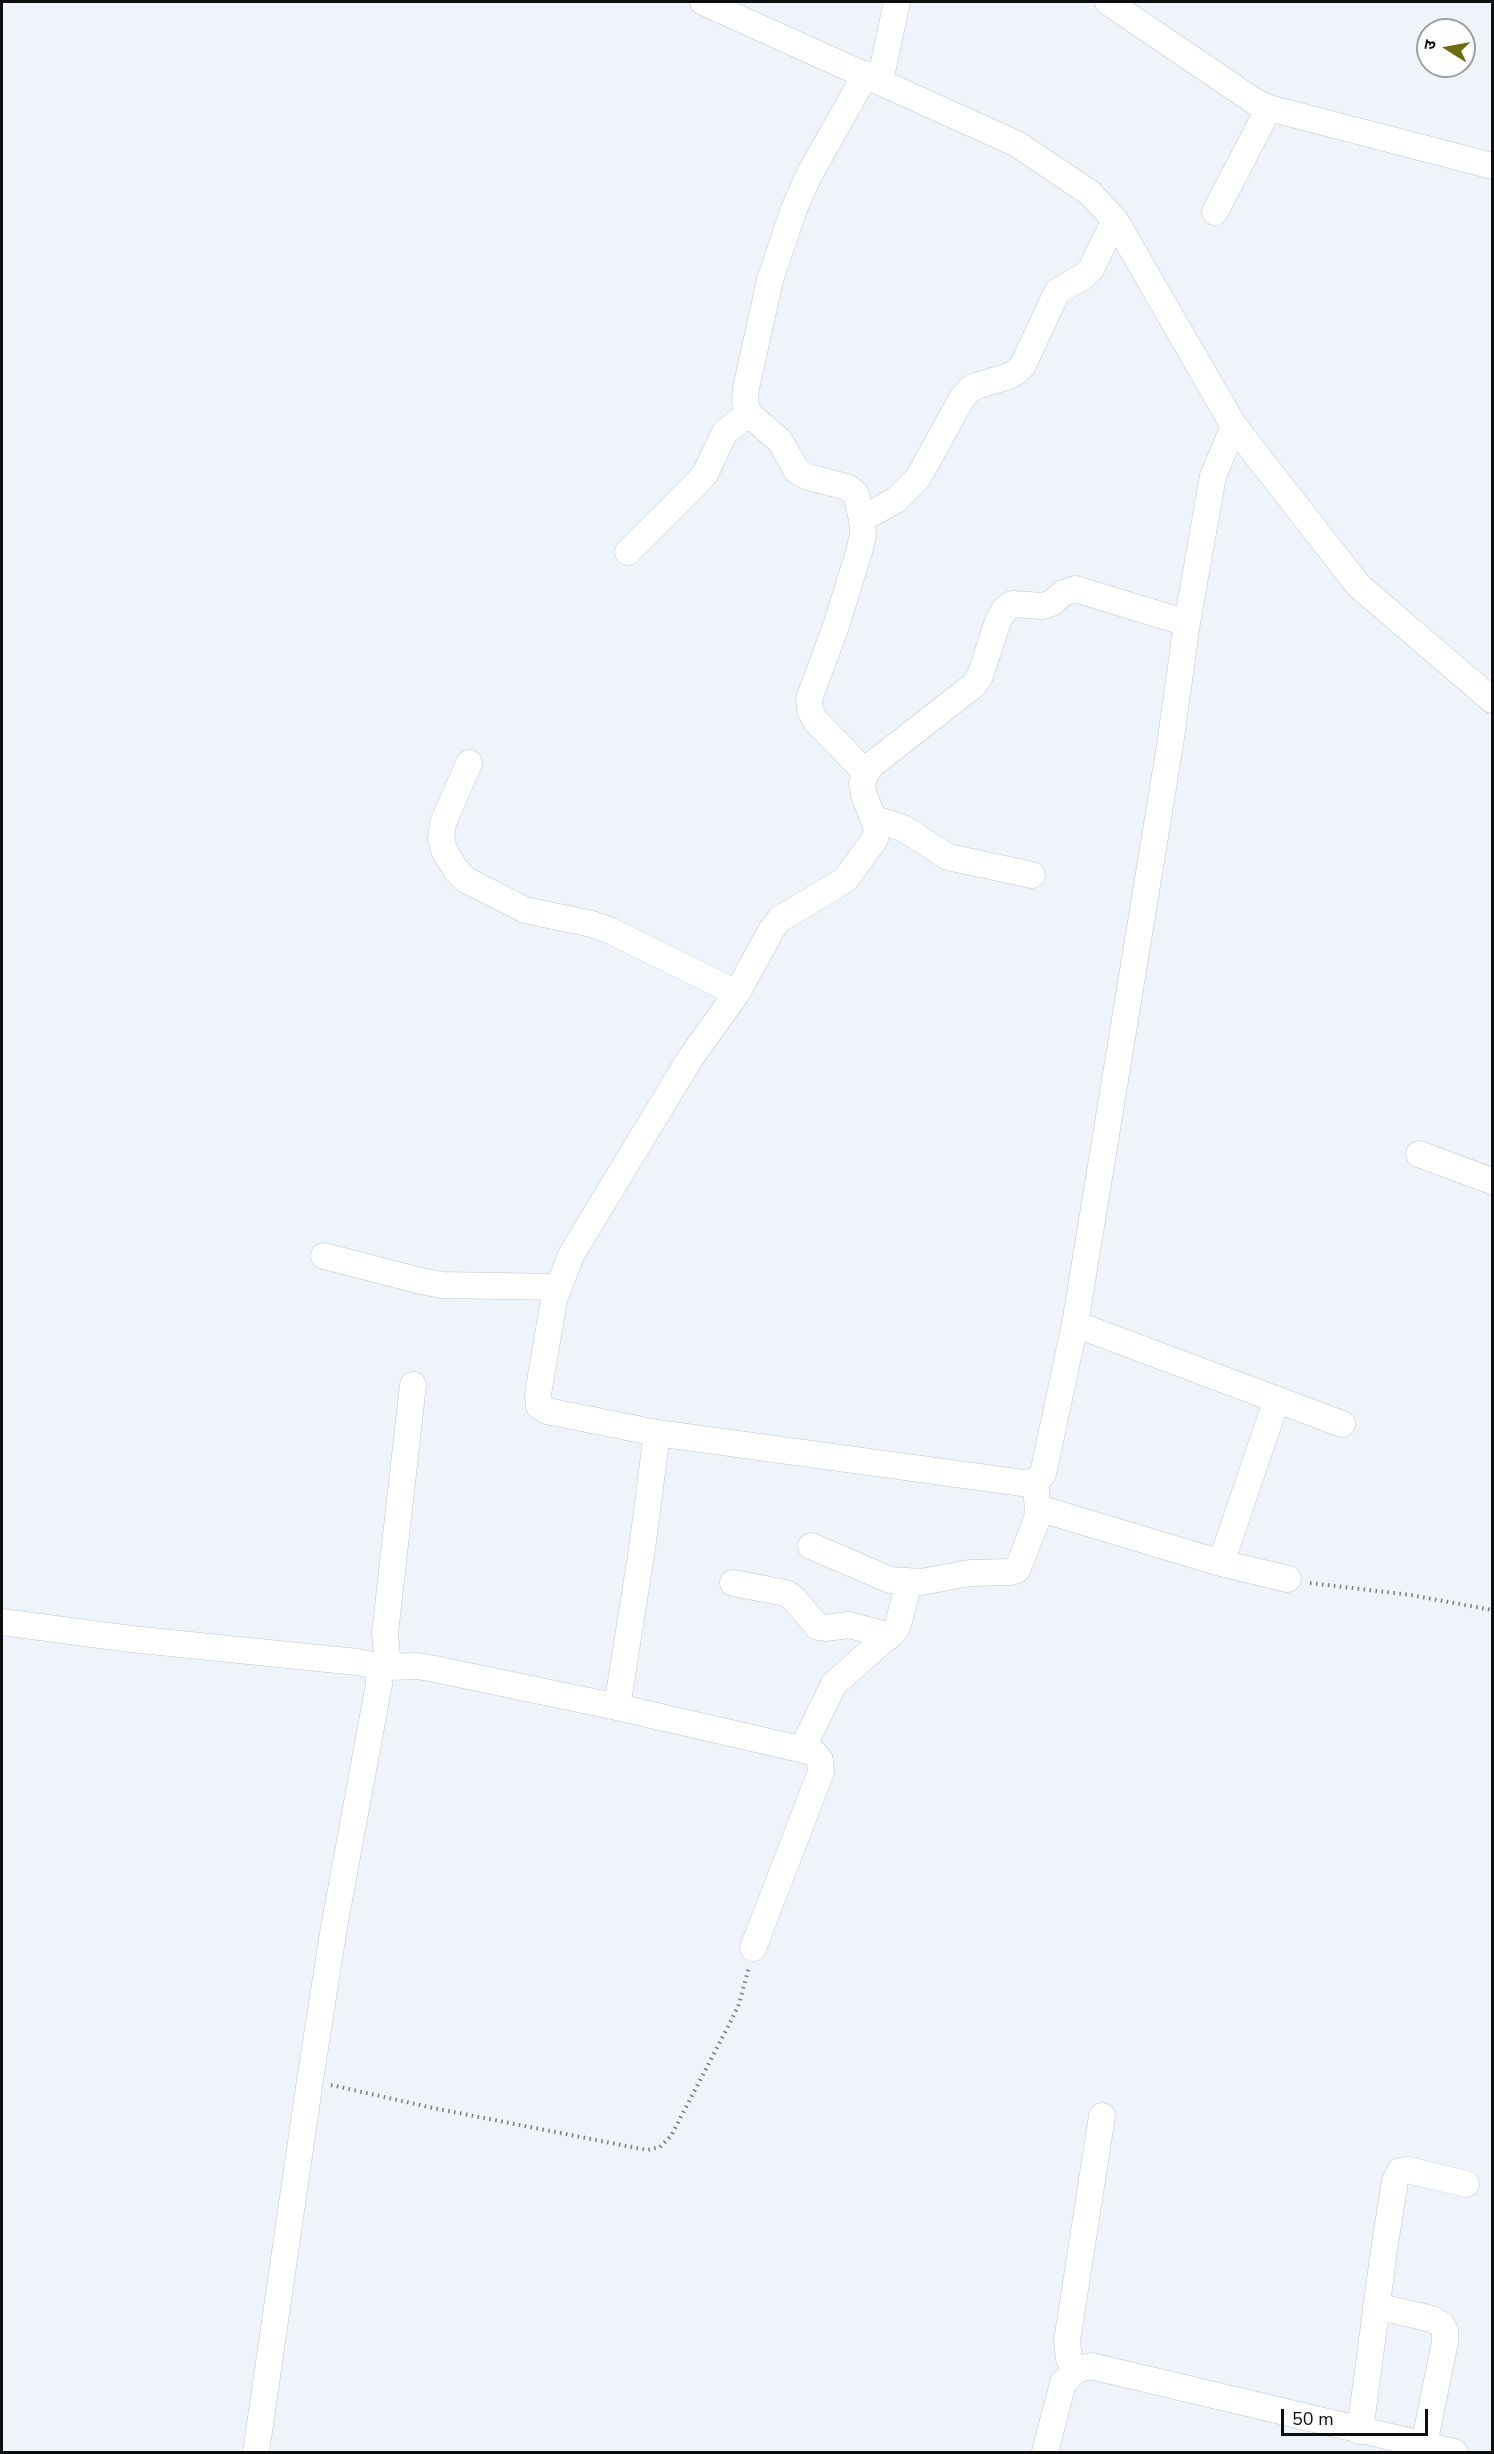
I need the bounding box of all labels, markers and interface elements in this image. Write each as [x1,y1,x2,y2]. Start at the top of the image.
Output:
north arrow [1416,18,1476,78]
text: उ [1419,38,1442,52]
scale bar [1284,2397,1431,2435]
text: 50 m [1292,2407,1334,2431]

